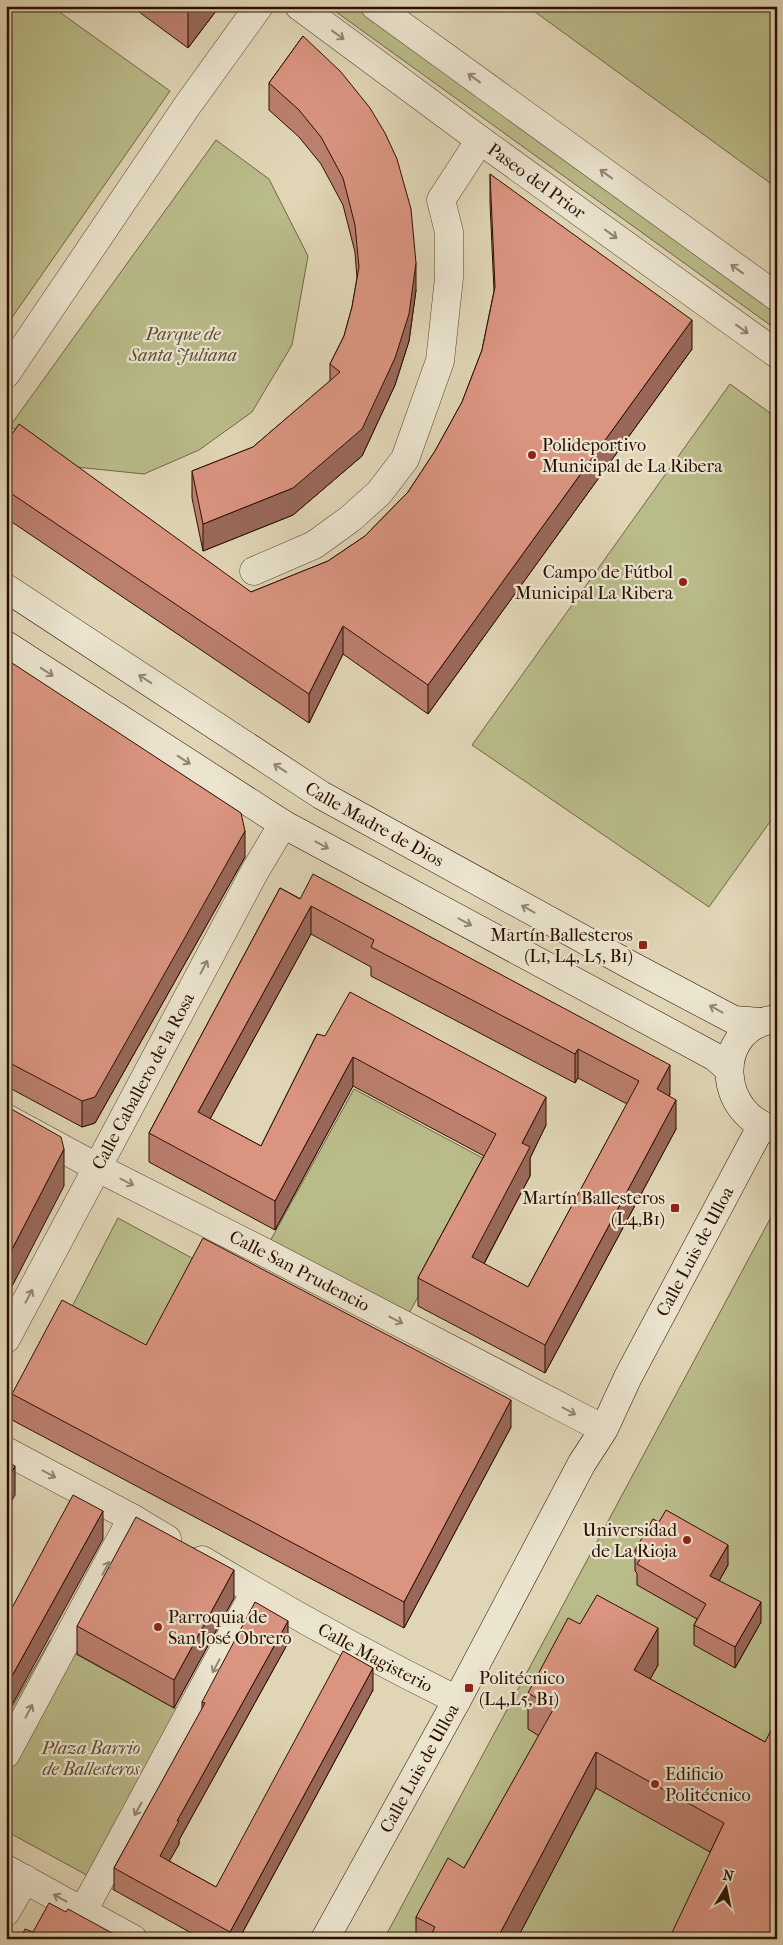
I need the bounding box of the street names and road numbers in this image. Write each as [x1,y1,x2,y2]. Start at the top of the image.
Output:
street label: Paseo del Prior [483,139,590,224]
street label: Calle Madre de Dios [301,778,448,872]
street label: Calle Caballero de la Rosa [88,989,200,1173]
street label: Calle Luis de Ulloa [652,1183,739,1320]
street label: Calle San Prudencio [226,1226,373,1316]
street label: Calle Magisterio [314,1619,436,1697]
street label: Calle Luis de Ulloa [376,1700,464,1837]

